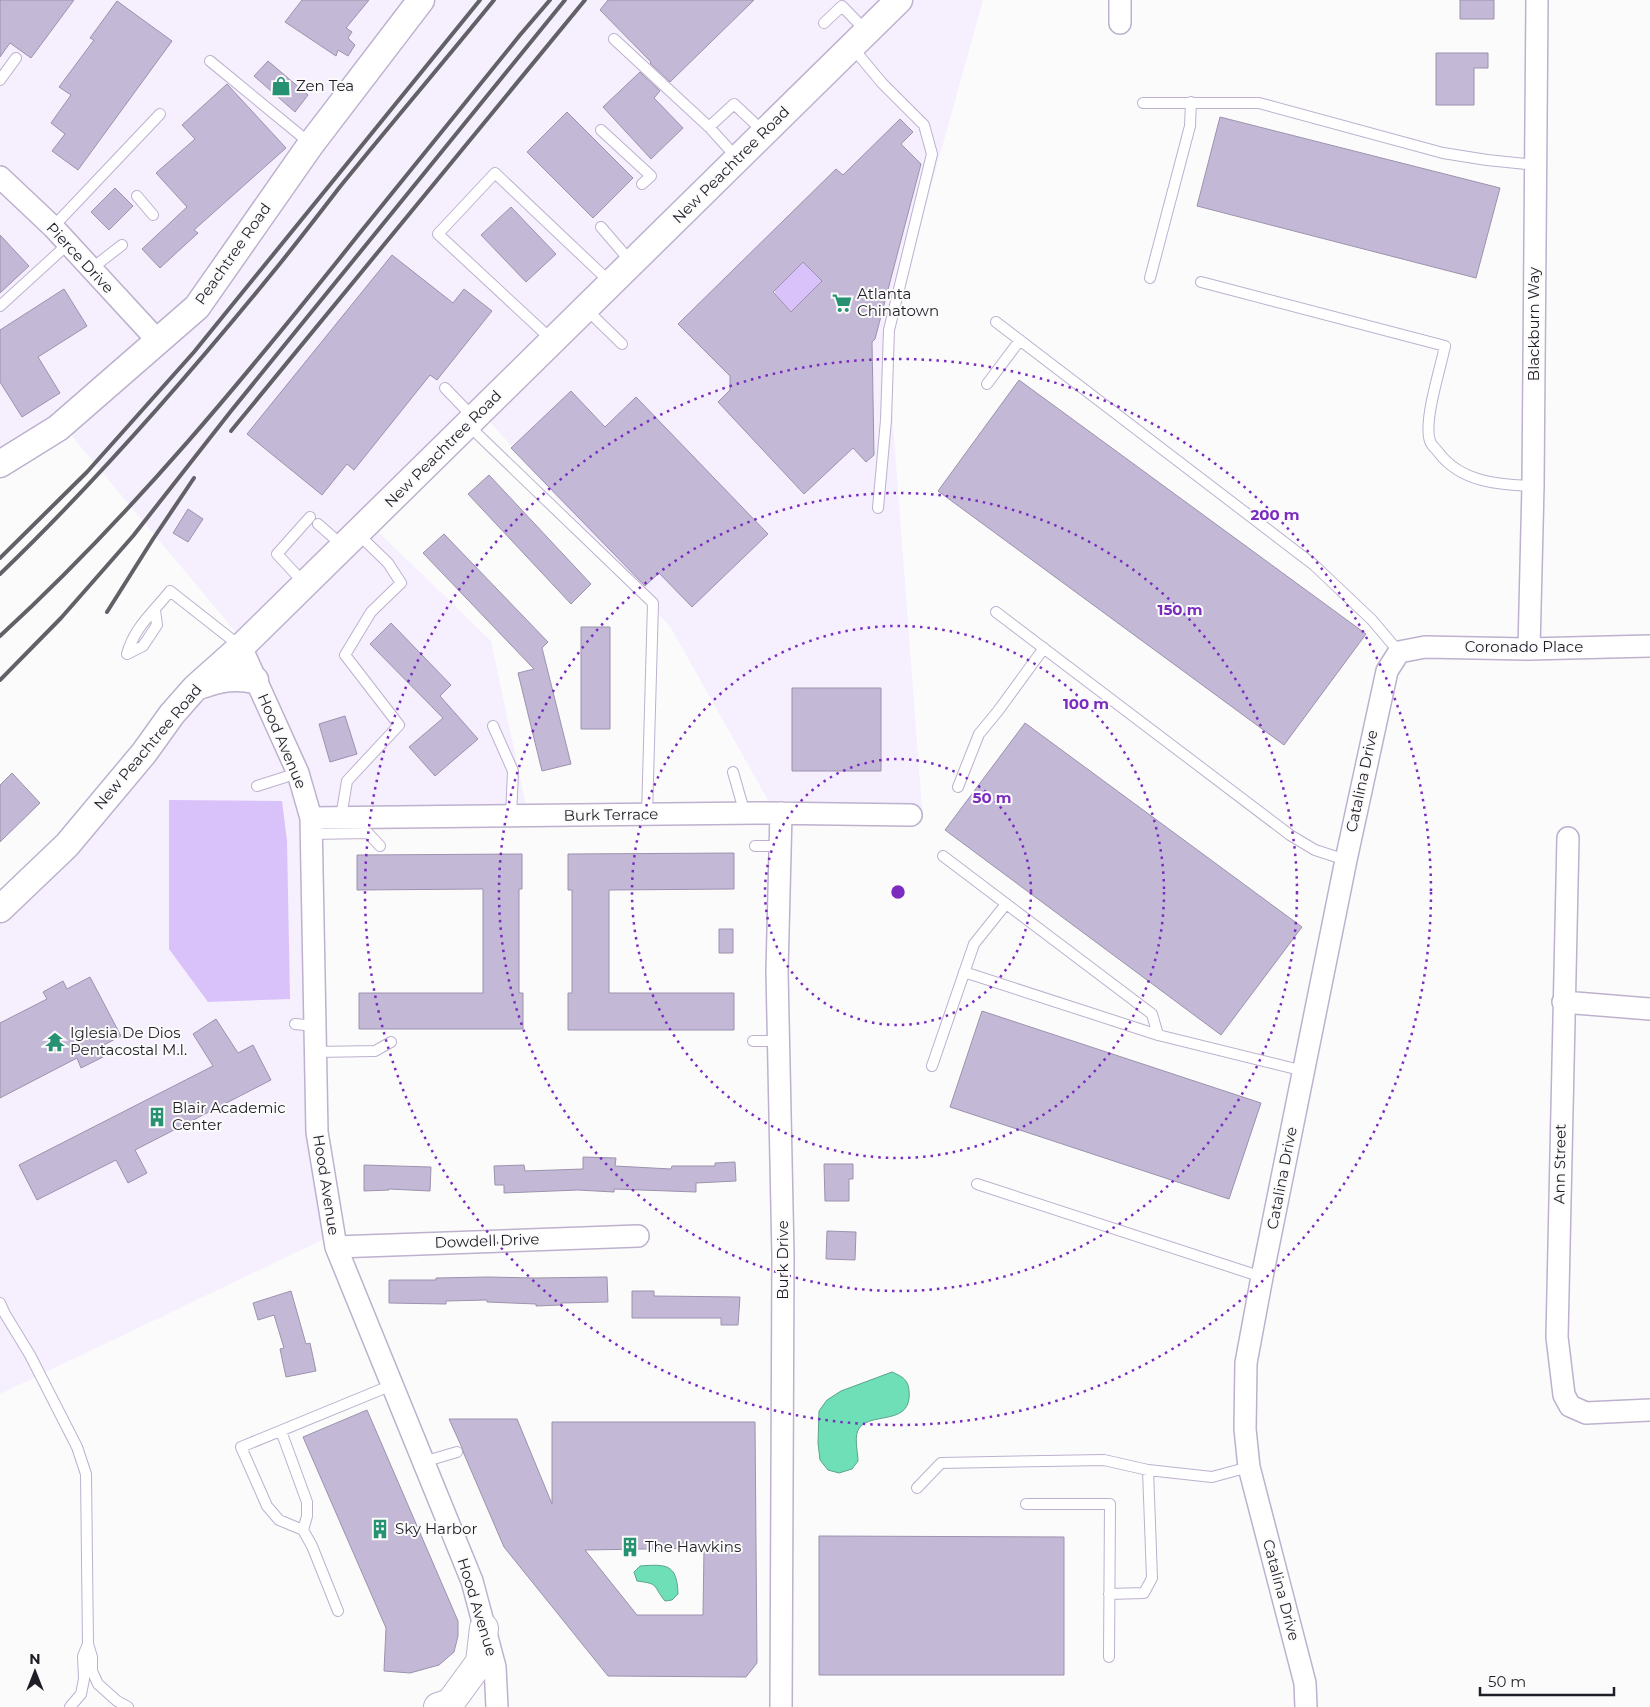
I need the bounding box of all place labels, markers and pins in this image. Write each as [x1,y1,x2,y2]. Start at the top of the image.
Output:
shop icon: Zen Tea [270,75,292,97]
place label: Zen Tea [296,76,354,95]
place label: Atlanta Chinatown [857,284,939,320]
supermarket icon: Atlanta Chinatown [831,292,853,314]
centre of rings [889,883,907,901]
place label: Iglesia De Dios Pentacostal M.I. [70,1023,187,1059]
temple icon: Iglesia De Dios Pentacostal M.I. [44,1031,66,1053]
place label: Blair Academic Center [172,1098,286,1134]
building icon: Blair Academic Center [146,1106,168,1128]
building icon: Sky Harbor [369,1518,391,1540]
place label: Sky Harbor [395,1519,477,1538]
building icon: The Hawkins [619,1536,641,1558]
place label: The Hawkins [645,1537,741,1556]

